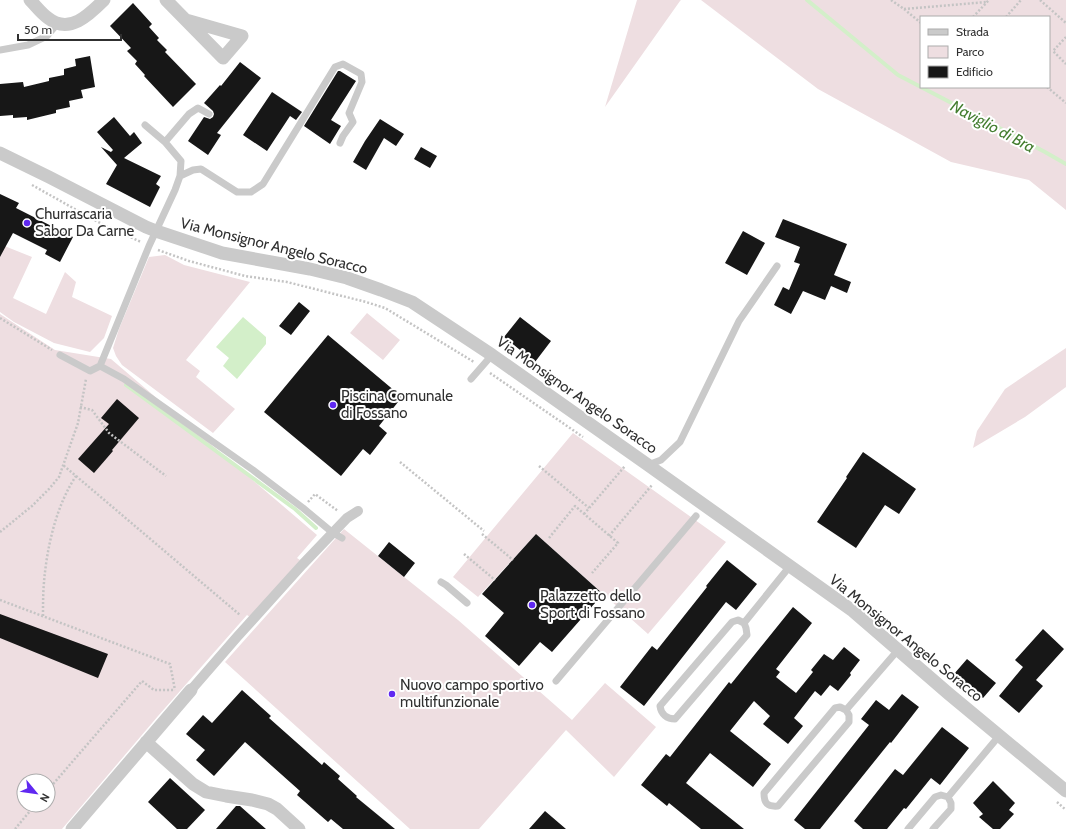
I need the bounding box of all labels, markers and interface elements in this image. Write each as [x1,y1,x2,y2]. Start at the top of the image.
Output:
scale bar [18,16,121,42]
legend [920,16,1050,88]
text: 50 m [24,22,52,37]
text: Strada [956,24,989,39]
text: Parco [956,44,984,59]
text: Edificio [956,64,993,79]
water label: Naviglio di Bra [947,96,1038,157]
place label: Churrascaria Sabor Da Carne [35,205,135,240]
street label: Via Monsignor Angelo Soracco [179,214,369,278]
marker: Churrascaria Sabor Da Carne [22,218,32,228]
street label: Via Monsignor Angelo Soracco [493,333,661,457]
place label: Piscina Comunale di Fossano [341,387,453,422]
marker: Piscina Comunale di Fossano [328,400,338,410]
street label: Via Monsignor Angelo Soracco [826,571,986,705]
place label: Palazzetto dello Sport di Fossano [540,587,645,622]
marker: Palazzetto dello Sport di Fossano [527,600,537,610]
place label: Nuovo campo sportivo multifunzionale [400,676,544,711]
marker: Nuovo campo sportivo multifunzionale [387,689,397,699]
north arrow [16,773,56,813]
text: N [37,791,53,805]

